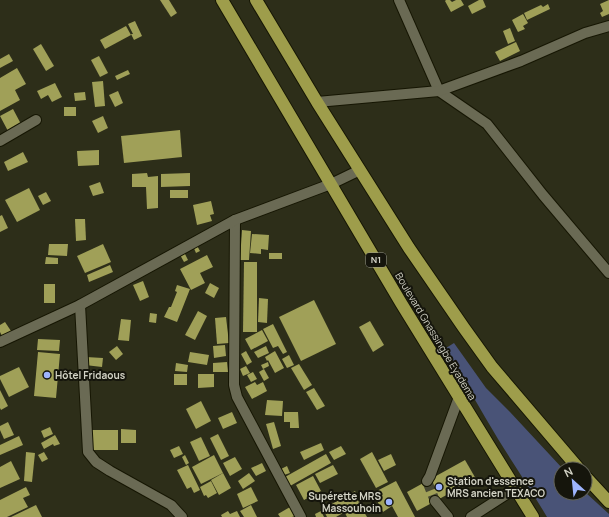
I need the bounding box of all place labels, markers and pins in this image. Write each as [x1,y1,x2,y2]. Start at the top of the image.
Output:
place label: Hôtel Fridaous [55,368,126,382]
marker: Hôtel Fridaous [42,370,52,380]
place label: Station d'essence MRS ancien TEXACO [447,474,546,500]
marker: Station d'essence MRS ancien TEXACO [434,482,444,492]
place label: Supérette MRS Massouhoin [308,489,381,515]
marker: Supérette MRS Massouhoin [384,497,394,507]

